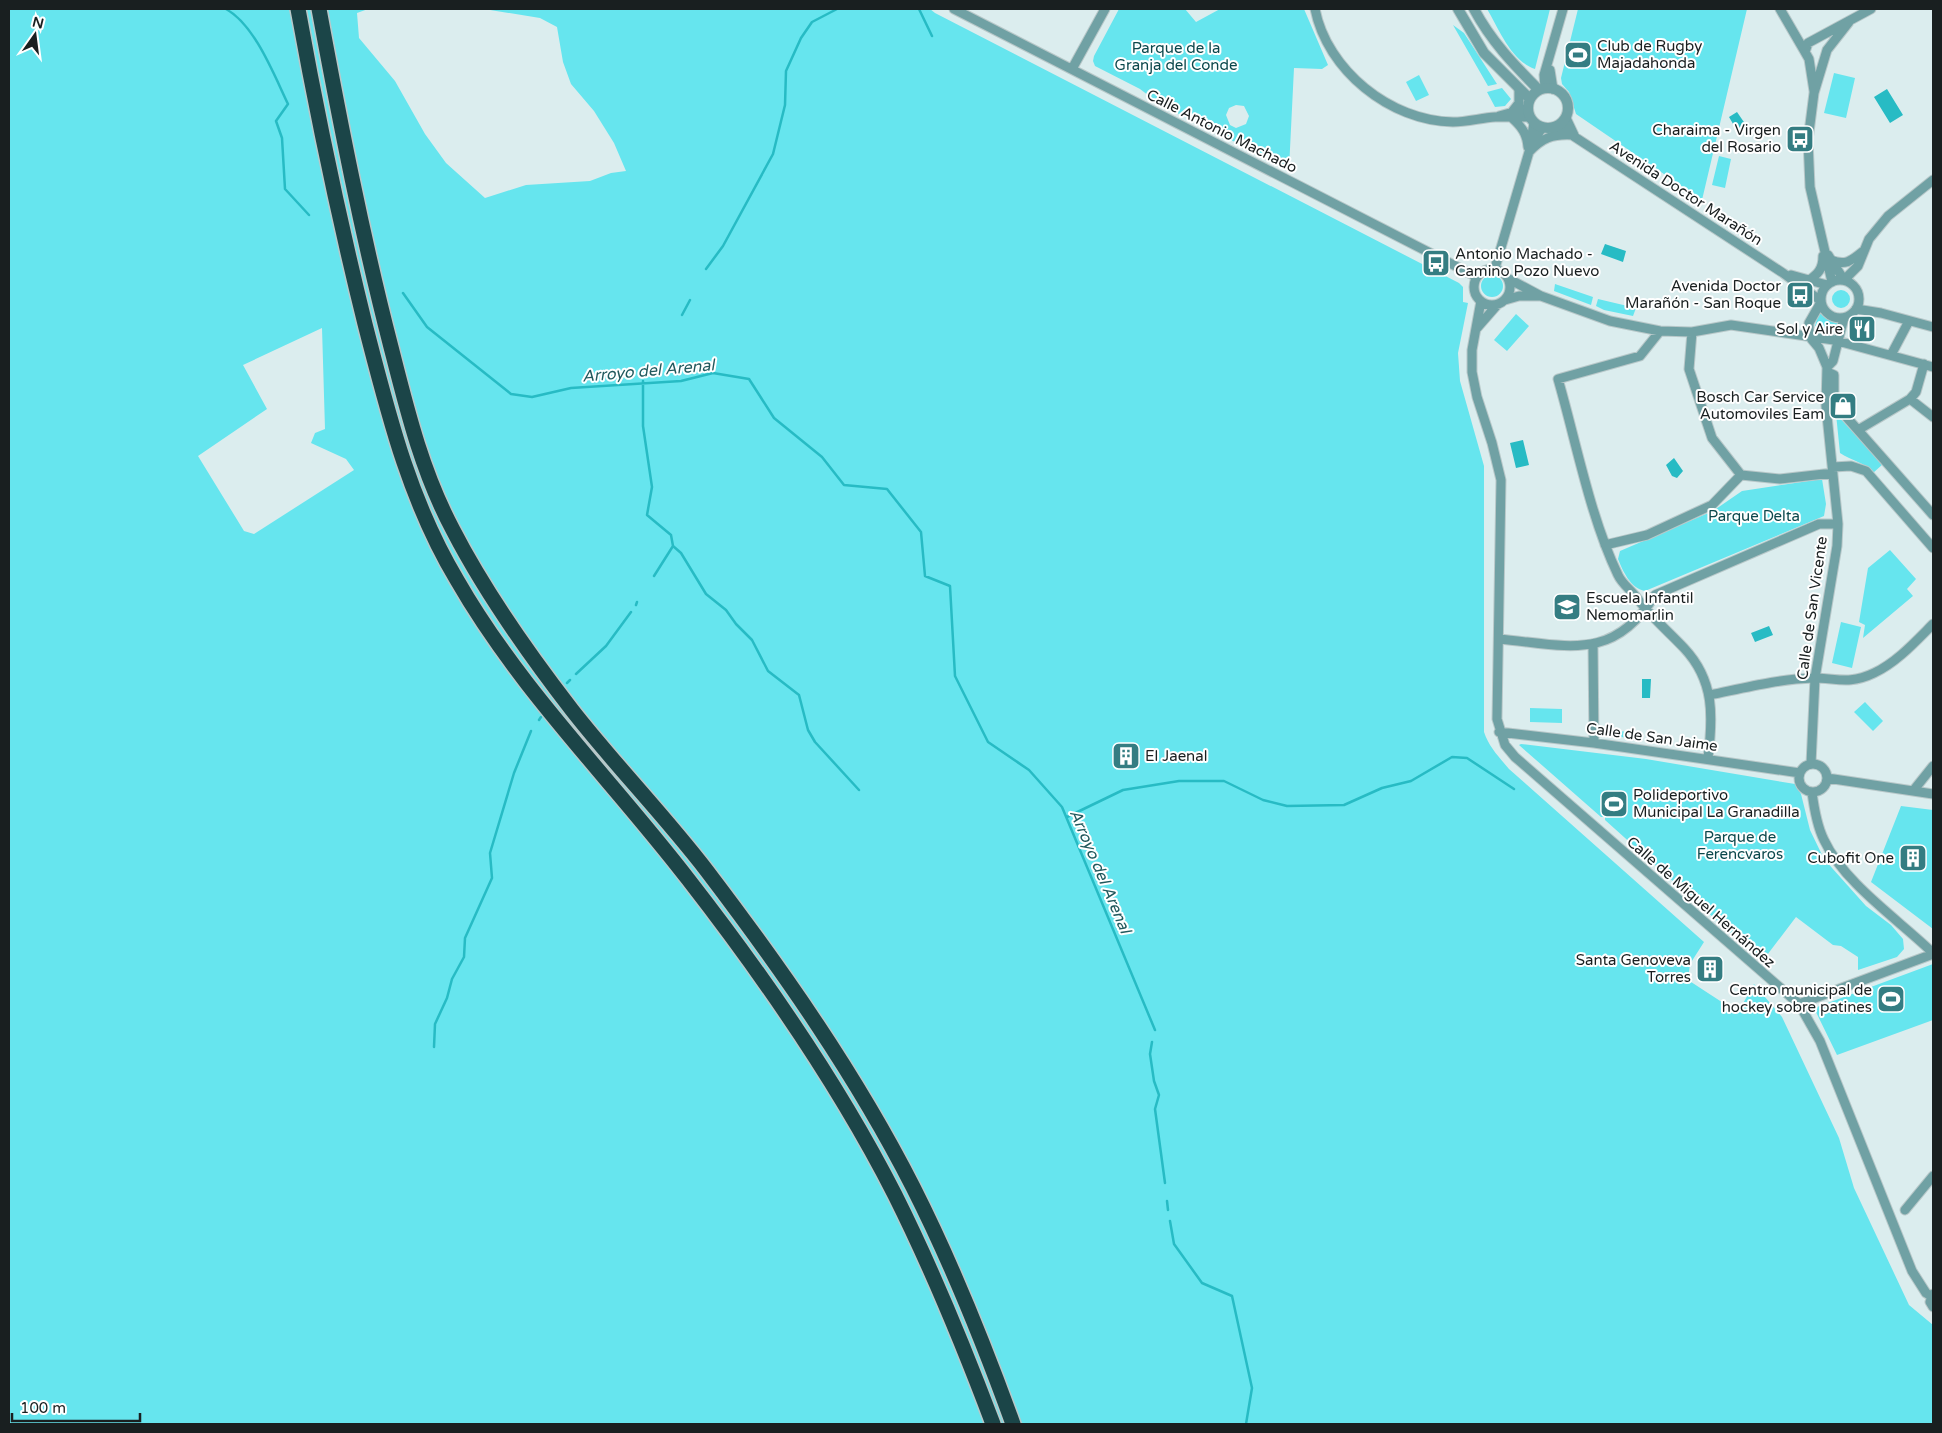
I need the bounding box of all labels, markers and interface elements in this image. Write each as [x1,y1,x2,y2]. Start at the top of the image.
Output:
north arrow [10,10,60,60]
text: N [31,13,46,32]
place label: Club de Rugby Majadahonda [1597,37,1702,72]
park label: Parque de la Granja del Conde [1115,39,1237,74]
sports icon: Club de Rugby Majadahonda [1563,40,1593,70]
street label: Calle Antonio Machado [1144,85,1300,177]
place label: Charaima - Virgen del Rosario [1652,121,1781,156]
bus stop icon: Charaima - Virgen del Rosario [1785,124,1815,154]
street label: Avenida Doctor Marañón [1606,137,1766,249]
place label: Antonio Machado - Camino Pozo Nuevo [1455,245,1599,280]
bus stop icon: Antonio Machado - Camino Pozo Nuevo [1421,248,1451,278]
place label: Avenida Doctor Marañón - San Roque [1625,277,1781,312]
bus stop icon: Avenida Doctor Marañón - San Roque [1785,280,1815,310]
restaurant icon: Sol y Aire [1847,314,1877,344]
place label: Sol y Aire [1776,320,1843,338]
water label: Arroyo del Arenal [581,355,717,387]
place label: Bosch Car Service Automoviles Eam [1696,388,1824,423]
shop icon: Bosch Car Service Automoviles Eam [1828,391,1858,421]
park label: Parque Delta [1708,507,1800,525]
street label: Calle de San Vicente [1793,535,1831,681]
place label: Escuela Infantil Nemomarlin [1586,589,1694,624]
school or university icon: Escuela Infantil Nemomarlin [1552,592,1582,622]
street label: Calle de San Jaime [1585,719,1719,755]
building icon: El Jaenal [1111,741,1141,771]
place label: El Jaenal [1145,747,1207,765]
place label: Polideportivo Municipal La Granadilla [1633,786,1800,821]
sports icon: Polideportivo Municipal La Granadilla [1599,789,1629,819]
water label: Arroyo del Arenal [1065,806,1136,938]
park label: Parque de Ferencvaros [1697,828,1783,863]
street label: Calle de Miguel Hernández [1623,833,1779,971]
building icon: Cubofit One [1898,843,1928,873]
place label: Cubofit One [1807,849,1894,867]
place label: Santa Genoveva Torres [1576,951,1691,986]
building icon: Santa Genoveva Torres [1695,954,1725,984]
place label: Centro municipal de hockey sobre patines [1722,981,1872,1016]
sports icon: Centro municipal de hockey sobre patines [1876,984,1906,1014]
scale bar [12,1390,140,1422]
text: 100 m [20,1399,66,1417]

